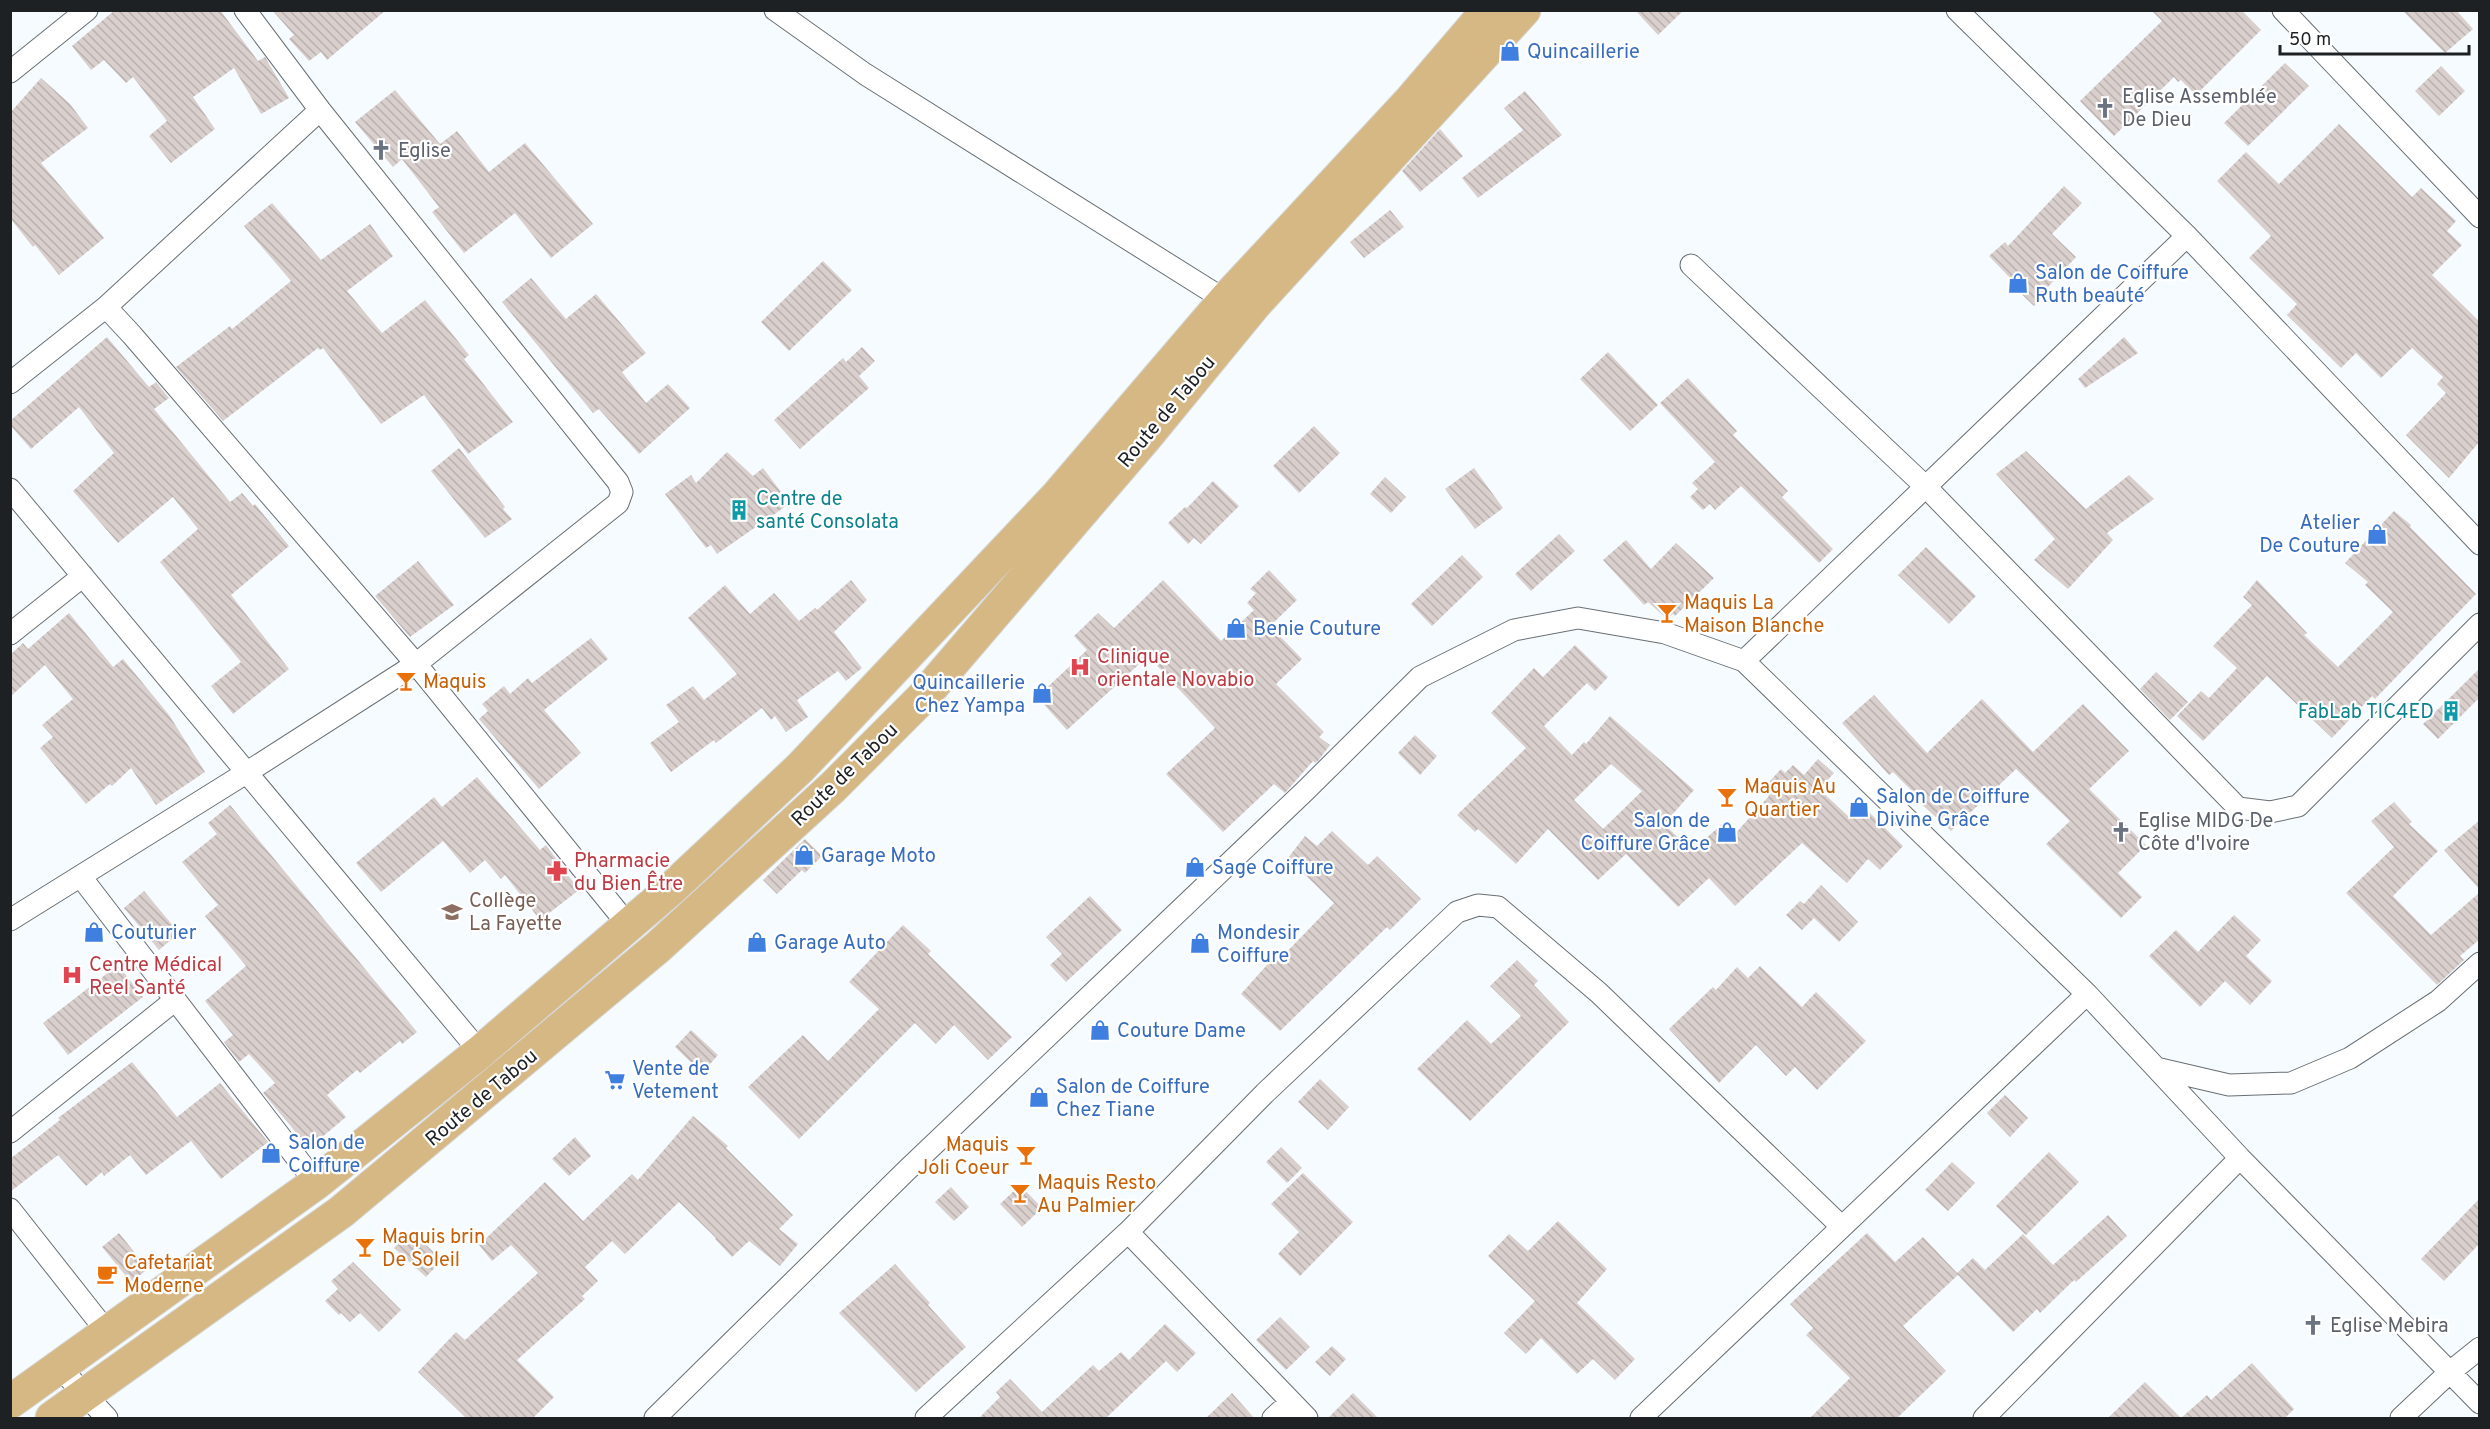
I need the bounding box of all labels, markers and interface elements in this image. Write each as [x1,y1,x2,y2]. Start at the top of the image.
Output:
scale bar [2280,18,2469,56]
text: 50 m [2289,29,2331,52]
shop icon: Quincaillerie [1498,39,1522,63]
place label: Quincaillerie [1527,40,1640,66]
place label: Eglise Assemblée De Dieu [2122,85,2277,134]
church icon: Eglise Assemblée De Dieu [2093,96,2117,120]
church icon: Eglise [369,138,393,162]
place label: Eglise [398,139,451,165]
place label: Salon de Coiffure Ruth beauté [2035,261,2189,310]
shop icon: Salon de Coiffure Ruth beauté [2006,271,2030,295]
street label: Route de Tabou [1113,351,1222,474]
place label: Centre de santé Consolata [756,487,899,536]
building icon: Centre de santé Consolata [727,498,751,522]
place label: Atelier De Couture [2259,511,2360,560]
shop icon: Atelier De Couture [2365,522,2389,546]
place label: Maquis La Maison Blanche [1684,591,1824,640]
bar icon: Maquis La Maison Blanche [1655,601,1679,625]
shop icon: Benie Couture [1224,616,1248,640]
place label: Benie Couture [1253,617,1381,643]
place label: Clinique orientale Novabio [1097,645,1254,694]
hospital icon: Clinique orientale Novabio [1068,655,1092,679]
bar icon: Maquis [394,669,418,693]
place label: Maquis [423,670,486,696]
place label: Quincaillerie Chez Yampa [912,671,1025,720]
shop icon: Quincaillerie Chez Yampa [1030,681,1054,705]
building icon: FabLab TIC4ED [2439,699,2463,723]
place label: FabLab TIC4ED [2298,700,2434,726]
street label: Route de Tabou [786,718,904,833]
place label: Maquis Au Quartier [1744,775,1836,824]
bar icon: Maquis Au Quartier [1715,785,1739,809]
place label: Salon de Coiffure Divine Grâce [1876,785,2030,834]
shop icon: Salon de Coiffure Divine Grâce [1847,795,1871,819]
place label: Salon de Coiffure Grâce [1581,809,1710,858]
place label: Eglise MIDG De Côte d'Ivoire [2138,809,2273,858]
shop icon: Salon de Coiffure Grâce [1715,820,1739,844]
church icon: Eglise MIDG De Côte d'Ivoire [2109,820,2133,844]
shop icon: Garage Moto [792,843,816,867]
place label: Garage Moto [821,844,936,870]
place label: Pharmacie du Bien Être [574,849,683,898]
shop icon: Sage Coiffure [1183,855,1207,879]
place label: Sage Coiffure [1212,856,1334,882]
pharmacy icon: Pharmacie du Bien Être [545,859,569,883]
place label: Collège La Fayette [469,889,562,938]
school or university icon: Collège La Fayette [440,900,464,924]
shop icon: Couturier [82,920,106,944]
place label: Couturier [111,921,197,947]
place label: Mondesir Coiffure [1217,921,1300,970]
shop icon: Garage Auto [745,930,769,954]
place label: Garage Auto [774,931,886,957]
shop icon: Mondesir Coiffure [1188,931,1212,955]
place label: Centre Médical Reel Santé [89,953,222,1002]
hospital icon: Centre Médical Reel Santé [60,963,84,987]
shop icon: Couture Dame [1088,1018,1112,1042]
place label: Couture Dame [1117,1019,1246,1045]
street label: Route de Tabou [421,1044,544,1153]
place label: Vente de Vetement [632,1057,719,1106]
supermarket icon: Vente de Vetement [603,1068,627,1092]
place label: Salon de Coiffure Chez Tiane [1056,1075,1210,1124]
shop icon: Salon de Coiffure Chez Tiane [1027,1085,1051,1109]
place label: Salon de Coiffure [288,1131,365,1180]
place label: Maquis Joli Coeur [917,1133,1009,1182]
shop icon: Salon de Coiffure [259,1141,283,1165]
bar icon: Maquis Joli Coeur [1014,1143,1038,1167]
place label: Maquis Resto Au Palmier [1037,1171,1156,1220]
bar icon: Maquis Resto Au Palmier [1008,1181,1032,1205]
place label: Maquis brin De Soleil [382,1225,485,1274]
bar icon: Maquis brin De Soleil [353,1235,377,1259]
place label: Cafetariat Moderne [124,1251,213,1300]
cafe icon: Cafetariat Moderne [95,1262,119,1286]
church icon: Eglise Mebira [2301,1313,2325,1337]
place label: Eglise Mebira [2330,1314,2449,1340]

